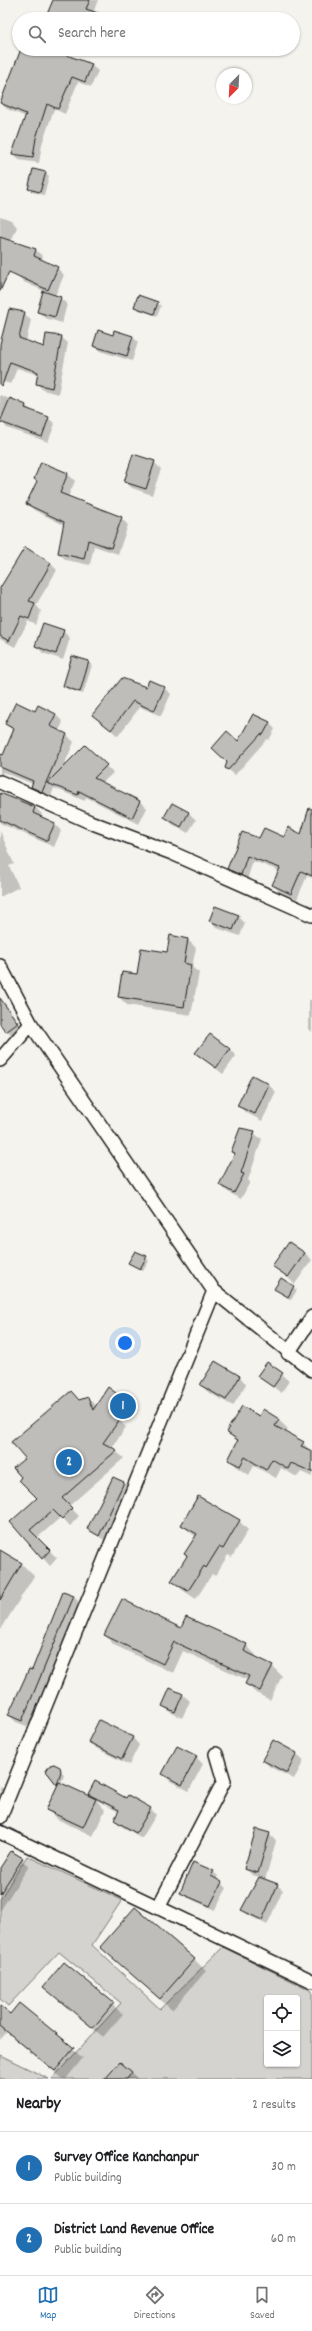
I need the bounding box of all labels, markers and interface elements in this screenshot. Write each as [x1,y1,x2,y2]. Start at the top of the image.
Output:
search box [12,12,300,56]
icon: search [26,23,48,45]
text: Search here [58,23,126,45]
north arrow [216,68,252,104]
your location [115,1333,135,1353]
pin: 1 [110,1391,136,1421]
pin: 2 [56,1447,82,1477]
map controls [264,1995,300,2067]
button: locate [264,1995,300,2031]
button: layers [264,2031,300,2067]
text: Nearby [16,2093,60,2117]
text: 2 results [252,2096,296,2115]
text: Survey Office Kanchanpur [54,2147,199,2169]
text: 1 [28,2158,30,2177]
text: 30 m [271,2158,296,2177]
text: Public building [54,2169,122,2188]
text: District Land Revenue Office [54,2219,214,2241]
text: 2 [26,2230,32,2249]
text: 60 m [271,2230,296,2249]
text: Public building [54,2241,122,2260]
tab: Map [37,2284,59,2324]
tab: Directions [134,2284,176,2324]
tab: Saved [250,2284,275,2324]

